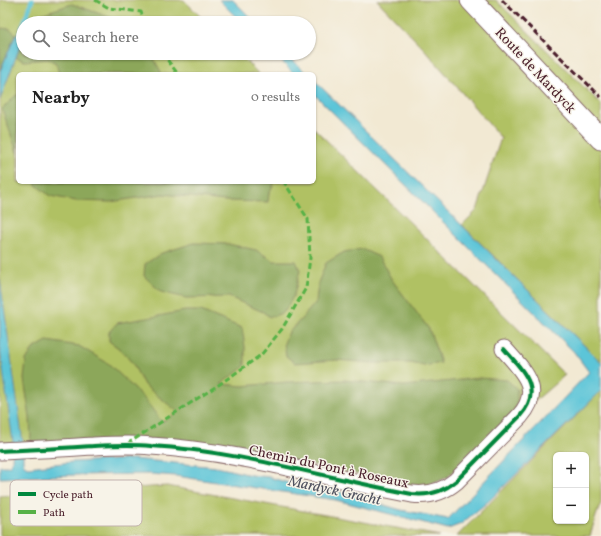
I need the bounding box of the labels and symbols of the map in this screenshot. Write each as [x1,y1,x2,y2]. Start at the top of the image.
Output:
street label: Route de Mardyck [490,24,580,118]
street label: Chemin du Pont à Roseaux [247,441,410,494]
water label: Mardyck Gracht [285,471,384,512]
legend [10,480,142,526]
text: Cycle path [43,488,93,503]
text: Path [43,506,66,521]

